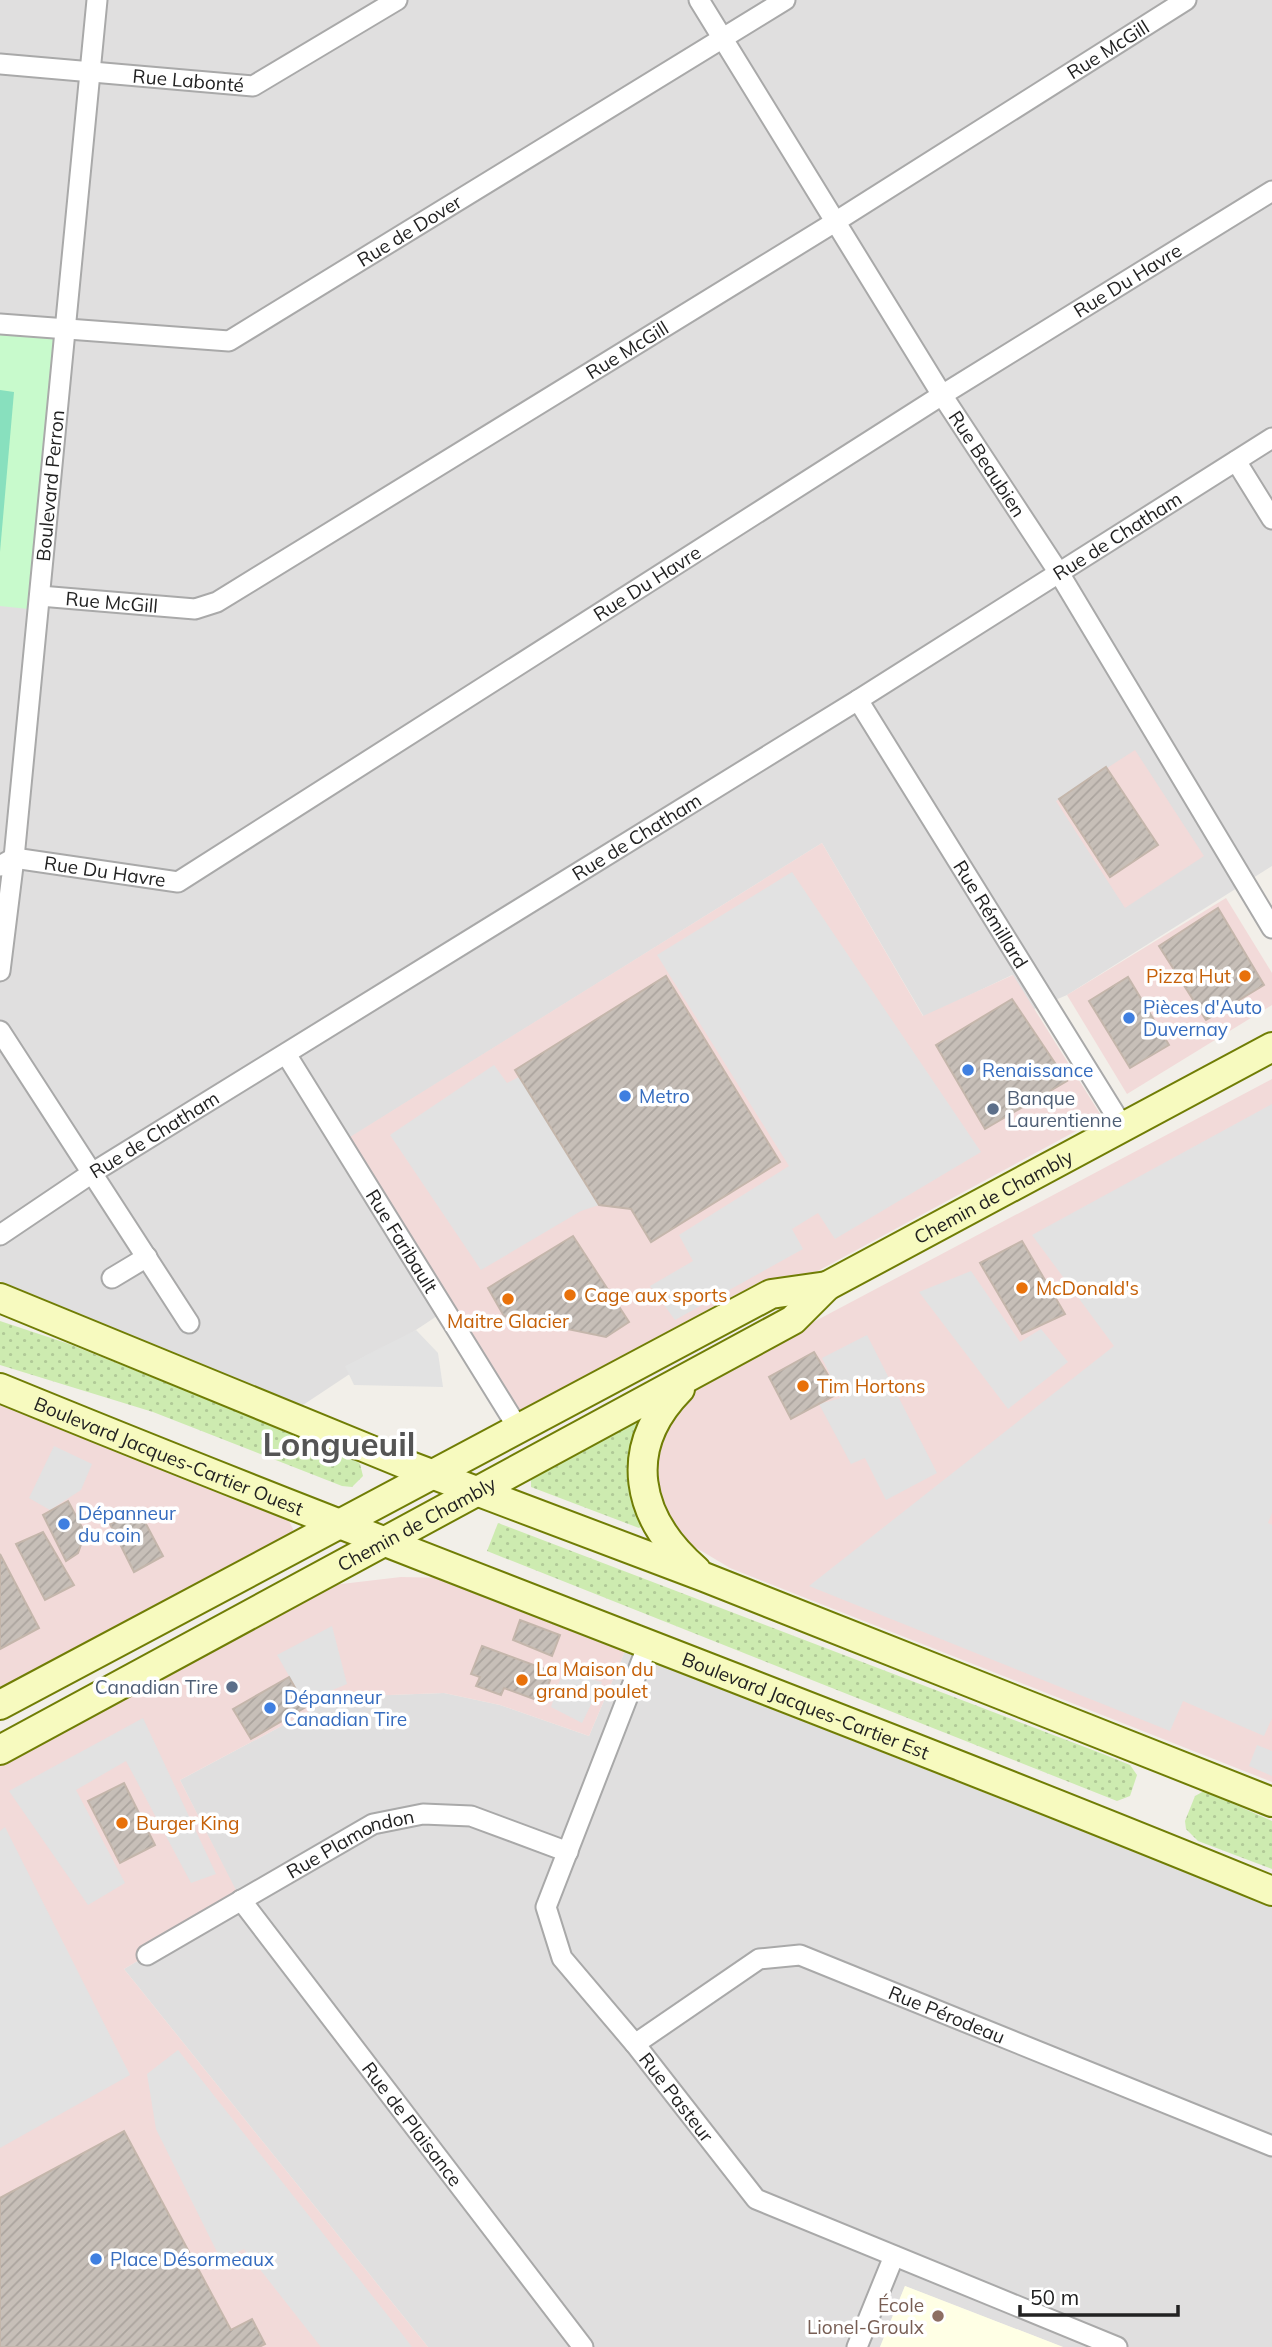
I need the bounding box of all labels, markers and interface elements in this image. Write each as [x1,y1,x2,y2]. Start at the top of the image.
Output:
street label: Rue McGill [1062,15,1153,84]
street label: Rue Labonté [132,64,245,97]
street label: Rue de Dover [352,189,466,272]
street label: Rue Du Havre [1069,238,1186,323]
street label: Rue McGill [581,315,673,384]
street label: Rue Beaubien [944,406,1031,521]
street label: Boulevard Perron [31,409,69,562]
street label: Rue de Chatham [1048,486,1186,586]
street label: Rue Du Havre [589,540,705,626]
street label: Rue McGill [65,586,159,618]
street label: Rue de Chatham [568,788,706,886]
street label: Rue Du Havre [42,851,167,892]
street label: Rue Rémillard [948,856,1033,973]
place label: Pizza Hut [1146,964,1231,988]
marker: Pizza Hut [1237,968,1253,984]
place label: Pièces d'Auto Duvernay [1143,995,1262,1041]
marker: Pièces d'Auto Duvernay [1121,1010,1137,1026]
place label: Renaissance [982,1058,1093,1082]
marker: Renaissance [960,1062,976,1078]
place label: Metro [639,1084,690,1108]
street label: Rue de Chatham [85,1086,223,1184]
place label: Banque Laurentienne [1007,1086,1122,1132]
marker: Metro [617,1088,633,1104]
marker: Banque Laurentienne [985,1101,1001,1117]
street label: Chemin de Chambly [910,1144,1077,1249]
street label: Rue Faribault [361,1185,443,1298]
place label: McDonald's [1036,1276,1139,1300]
marker: McDonald's [1014,1280,1030,1296]
place label: Cage aux sports [584,1283,727,1307]
marker: Cage aux sports [562,1287,578,1303]
marker: Maitre Glacier [500,1291,516,1307]
place label: Maitre Glacier [447,1309,569,1333]
place label: Tim Hortons [817,1374,925,1398]
marker: Tim Hortons [795,1378,811,1394]
street label: Boulevard Jacques-Cartier Ouest [31,1391,307,1521]
district label: Longueuil [263,1423,415,1464]
street label: Chemin de Chambly [333,1471,500,1577]
place label: Dépanneur du coin [78,1501,176,1547]
marker: Dépanneur du coin [56,1516,72,1532]
street label: Boulevard Jacques-Cartier Est [679,1647,933,1765]
place label: La Maison du grand poulet [536,1657,654,1703]
marker: La Maison du grand poulet [514,1672,530,1688]
place label: Canadian Tire [95,1675,218,1699]
marker: Canadian Tire [224,1679,240,1695]
place label: Dépanneur Canadian Tire [284,1685,407,1731]
marker: Dépanneur Canadian Tire [262,1700,278,1716]
street label: Rue Plamondon [282,1804,416,1884]
place label: Burger King [136,1811,239,1835]
marker: Burger King [114,1815,130,1831]
street label: Rue Pérodeau [885,1980,1009,2049]
street label: Rue Pasteur [634,2048,719,2147]
street label: Rue de Plaisance [357,2057,468,2191]
place label: Place Désormeaux [110,2247,274,2271]
marker: Place Désormeaux [88,2251,104,2267]
scale bar [1020,2274,1178,2318]
text: 50 m [1030,2284,1079,2310]
place label: École Lionel-Groulx [807,2293,924,2339]
marker: École Lionel-Groulx [930,2308,946,2324]

